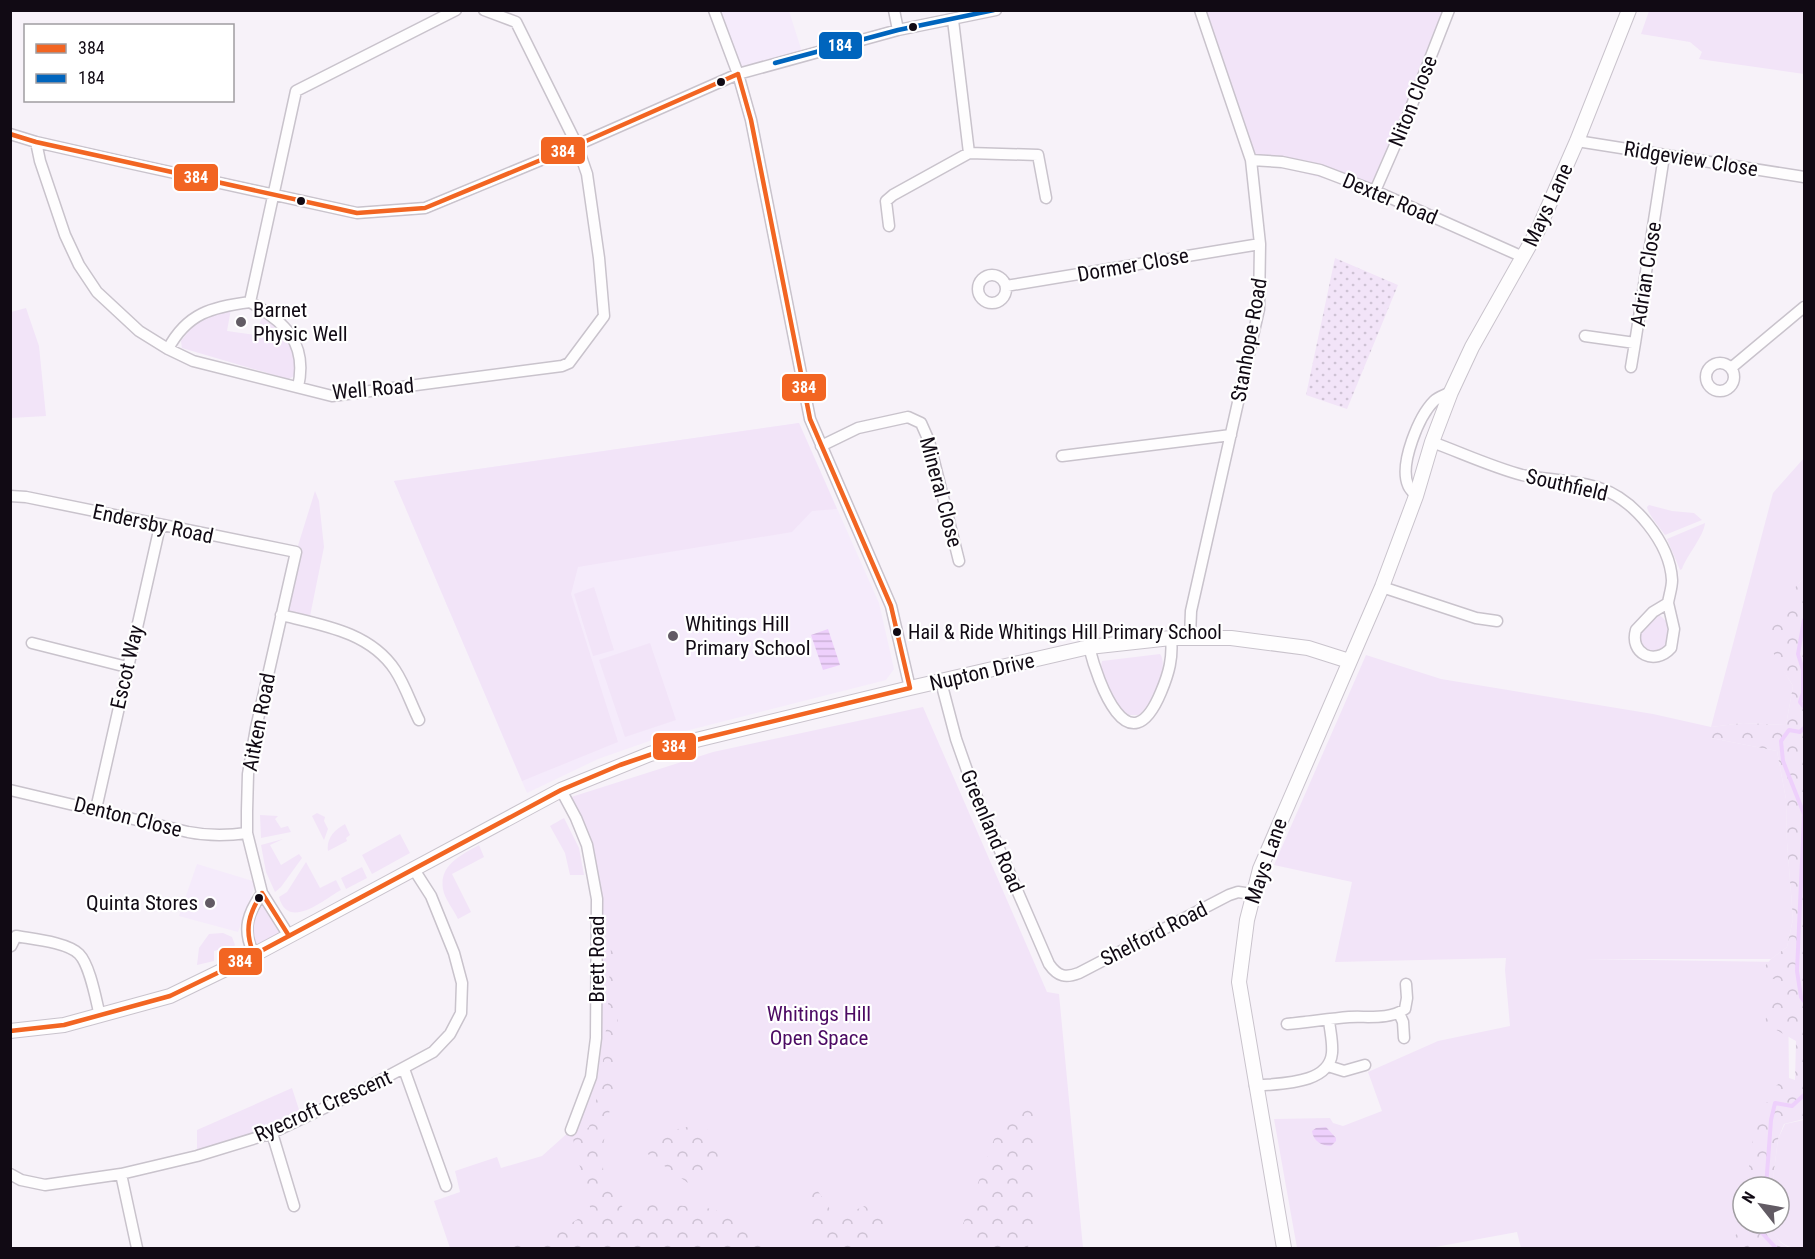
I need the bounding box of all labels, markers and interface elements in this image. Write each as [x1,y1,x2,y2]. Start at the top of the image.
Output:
unlabelled marker [907,21,919,33]
legend [24,24,234,102]
line badge: 184 [818,31,863,60]
text: 184 [828,36,852,55]
text: 384 [78,37,105,58]
street label: Niton Close [1384,52,1442,150]
text: 184 [78,67,105,88]
unlabelled marker [715,76,727,88]
line badge: 384 [540,136,586,165]
street label: Ridgeview Close [1622,137,1760,181]
text: 384 [551,142,575,161]
street label: Mays Lane [1518,159,1578,250]
line badge: 384 [173,163,219,192]
text: 384 [184,168,208,187]
street label: Dexter Road [1339,168,1441,230]
unlabelled marker [295,195,307,207]
street label: Adrian Close [1626,220,1666,328]
street label: Dormer Close [1076,243,1191,287]
street label: Stanhope Road [1226,276,1272,404]
place label: Barnet Physic Well [253,298,348,346]
marker: Barnet Physic Well [234,315,248,329]
street label: Well Road [331,373,415,405]
line badge: 384 [781,373,827,402]
text: 384 [792,378,816,397]
street label: Mineral Close [915,434,967,550]
street label: Southfield [1524,464,1610,506]
street label: Endersby Road [90,499,216,549]
place label: Whitings Hill Primary School [685,612,811,660]
place label: Hail & Ride Whitings Hill Primary School [908,620,1222,644]
street label: Escot Way [106,622,148,711]
marker: Hail & Ride Whitings Hill Primary School [891,626,903,638]
marker: Whitings Hill Primary School [666,629,680,643]
street label: Nupton Drive [927,648,1037,696]
street label: Aitken Road [238,671,280,773]
line badge: 384 [652,732,697,761]
text: 384 [662,737,686,756]
street label: Greenland Road [955,766,1029,896]
street label: Denton Close [72,792,185,842]
street label: Mays Lane [1240,815,1292,907]
place label: Quinta Stores [86,891,198,915]
unlabelled marker [253,892,265,904]
marker: Quinta Stores [203,896,217,910]
street label: Shelford Road [1097,897,1211,971]
street label: Brett Road [585,916,609,1002]
line badge: 384 [218,947,263,976]
text: 384 [228,952,252,971]
park label: Whitings Hill Open Space [767,1002,871,1050]
street label: Ryecroft Crescent [251,1065,395,1147]
north arrow [1731,1175,1791,1235]
text: N [1738,1188,1759,1207]

